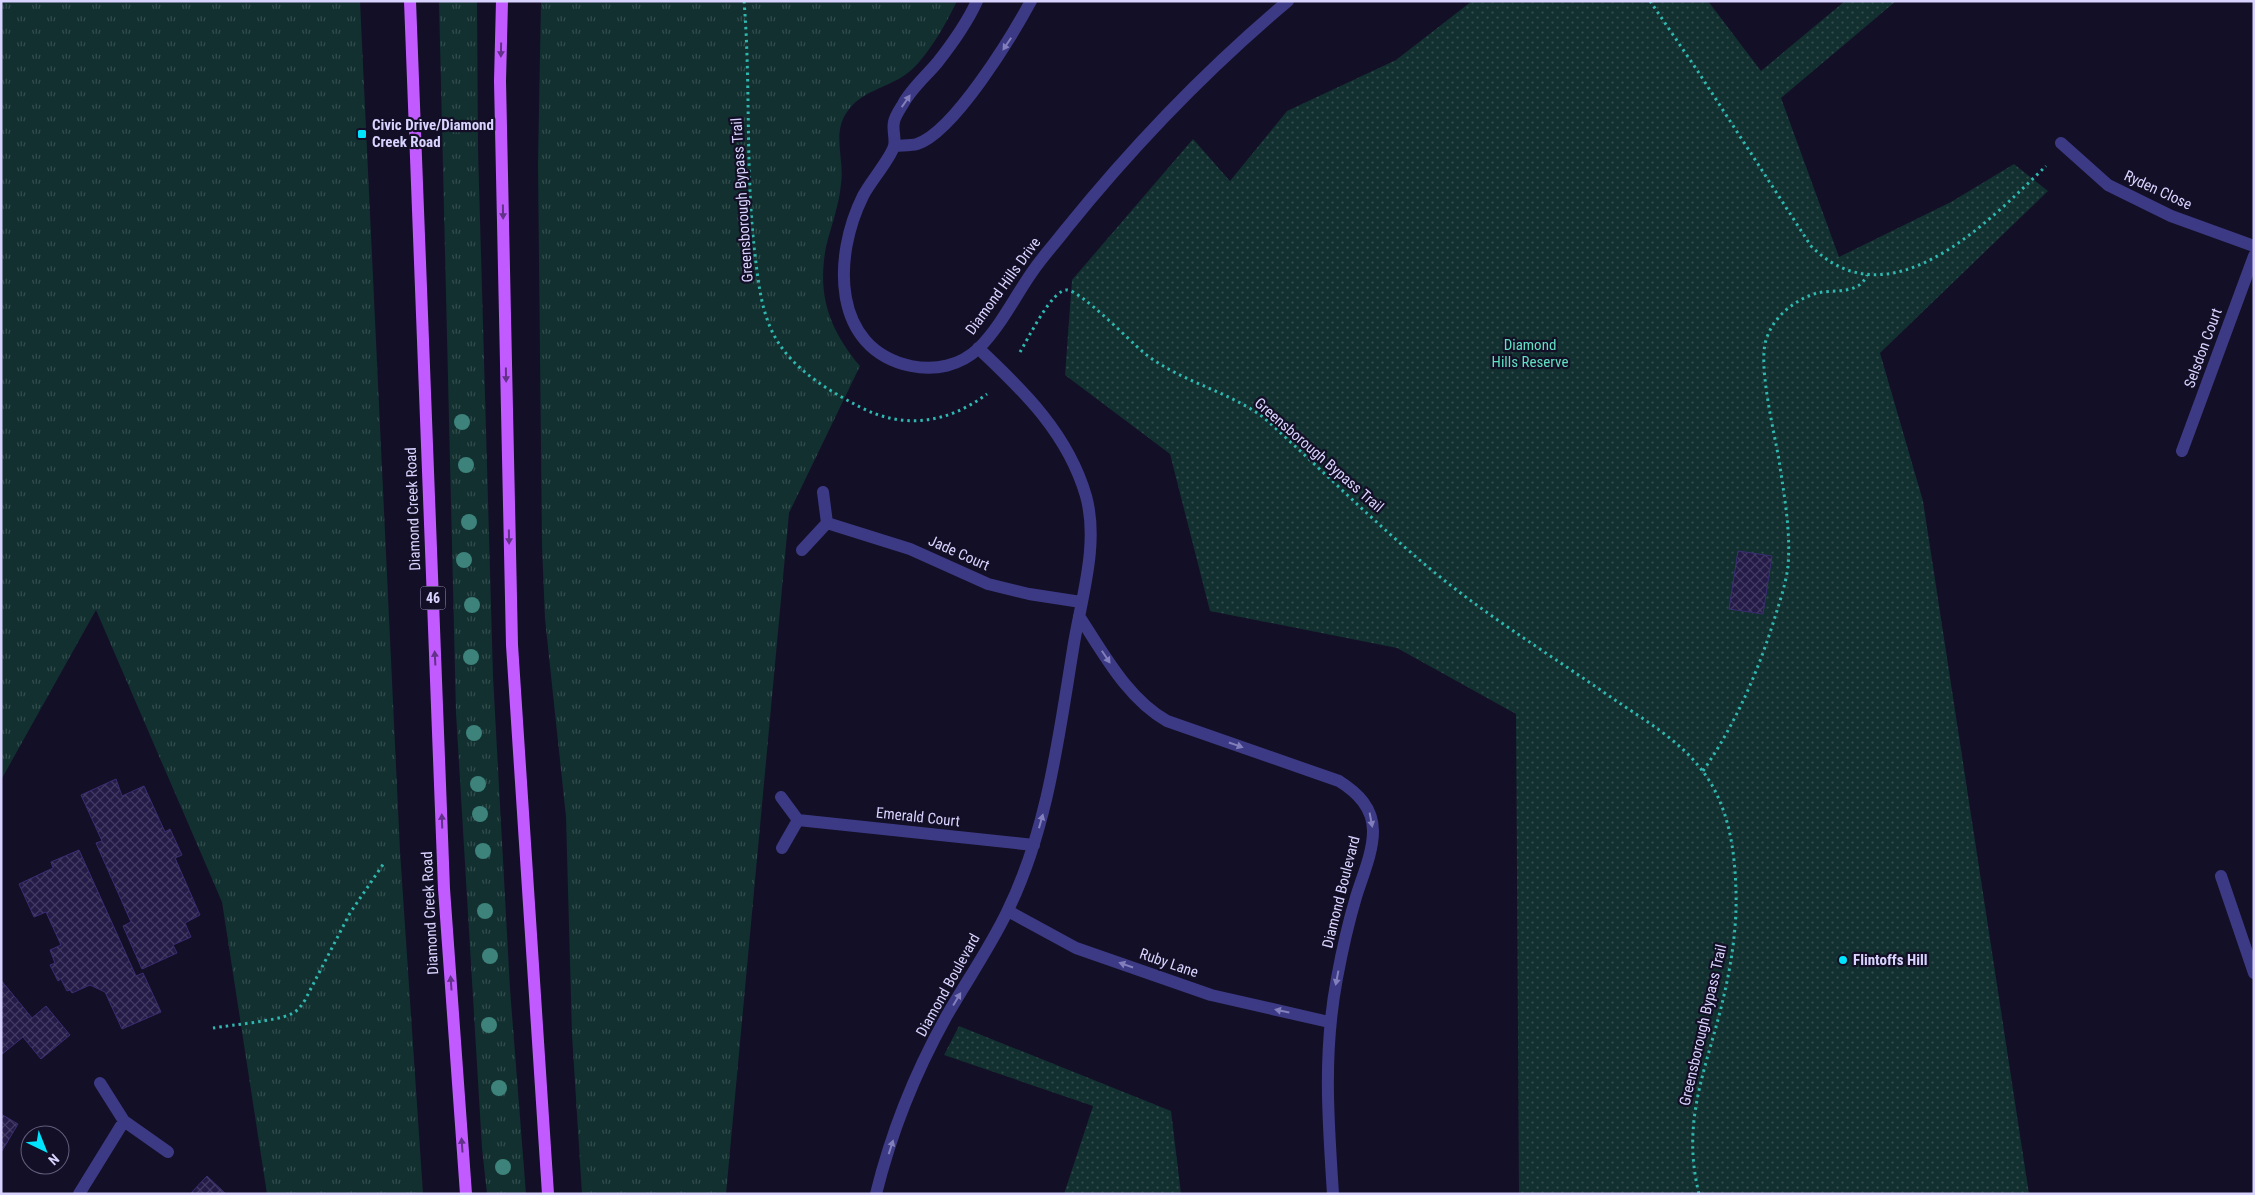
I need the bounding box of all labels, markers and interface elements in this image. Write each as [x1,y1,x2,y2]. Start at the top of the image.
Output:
one-way arrow [1002,37,1012,50]
one-way arrow [497,42,505,58]
one-way arrow [901,94,911,108]
place label: Civic Drive/Diamond Creek Road [372,116,494,151]
street label: Greensborough Bypass Trail [727,117,757,283]
marker: Civic Drive/Diamond Creek Road [356,128,368,140]
street label: Ryden Close [2121,166,2195,214]
one-way arrow [499,205,507,221]
street label: Diamond Hills Drive [962,234,1044,338]
street label: Selsdon Court [2180,306,2226,390]
park label: Diamond Hills Reserve [1492,336,1568,371]
one-way arrow [502,367,510,383]
street label: Greensborough Bypass Trail [1251,394,1387,516]
street label: Diamond Creek Road [402,447,424,571]
one-way arrow [505,530,513,546]
street label: Jade Court [926,532,992,574]
road number: 46 [420,586,446,610]
one-way arrow [431,650,439,666]
one-way arrow [1101,650,1111,663]
one-way arrow [1229,741,1244,749]
street label: Emerald Court [875,804,961,830]
one-way arrow [438,813,446,829]
one-way arrow [1367,813,1375,828]
one-way arrow [1037,814,1045,829]
street label: Diamond Boulevard [1318,834,1364,950]
street label: Diamond Creek Road [418,851,442,975]
street label: Diamond Boulevard [912,930,984,1040]
street label: Greensborough Bypass Trail [1676,943,1730,1107]
street label: Ruby Lane [1137,945,1201,981]
place label: Flintoffs Hill [1853,951,1928,969]
marker: Flintoffs Hill [1837,954,1849,966]
one-way arrow [1118,961,1133,969]
one-way arrow [1333,970,1341,986]
one-way arrow [446,975,454,991]
one-way arrow [952,993,961,1006]
one-way arrow [1273,1006,1289,1014]
north arrow [20,1125,70,1175]
one-way arrow [458,1137,466,1153]
one-way arrow [888,1140,895,1155]
text: N [45,1151,62,1168]

